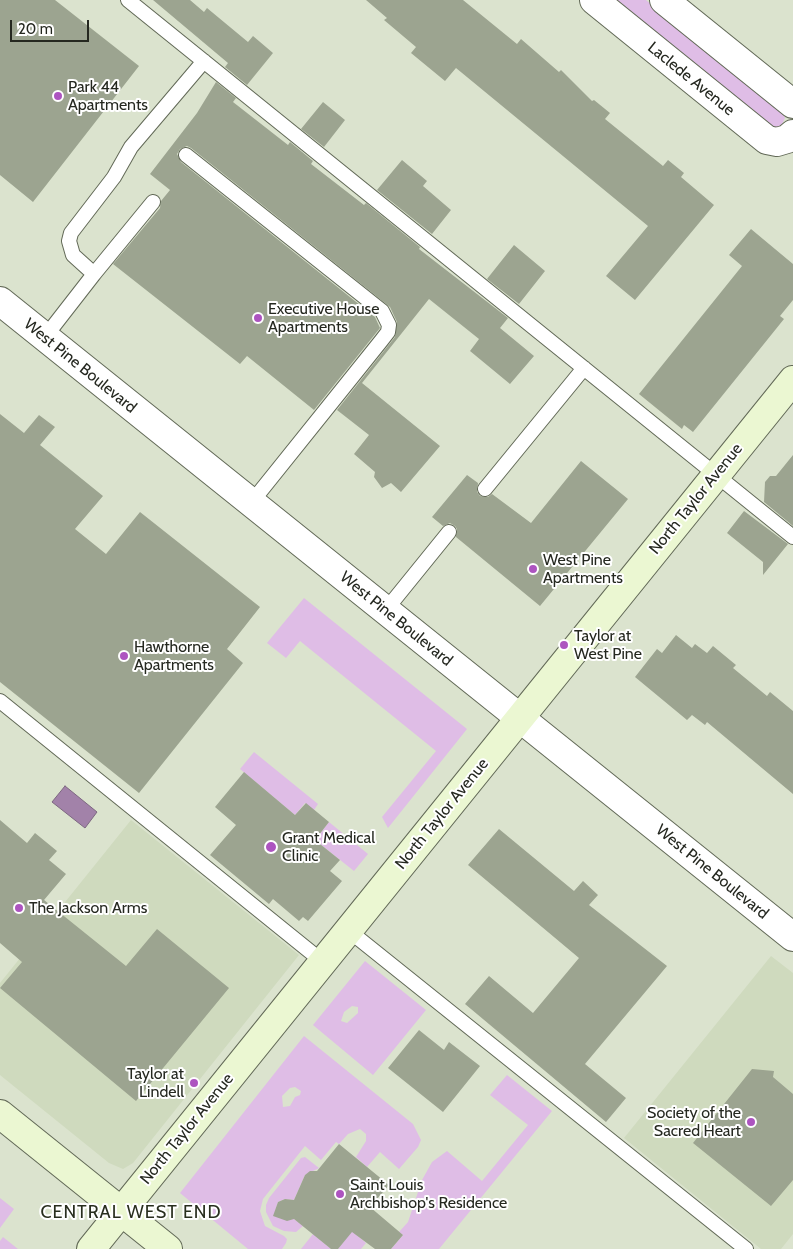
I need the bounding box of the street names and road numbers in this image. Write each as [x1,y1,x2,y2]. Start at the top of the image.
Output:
street label: Laclede Avenue [644,38,738,120]
street label: West Pine Boulevard [20,315,140,417]
street label: North Taylor Avenue [645,440,747,558]
street label: West Pine Boulevard [336,568,456,670]
street label: North Taylor Avenue [391,755,493,873]
street label: West Pine Boulevard [652,821,772,923]
street label: North Taylor Avenue [136,1070,238,1188]

